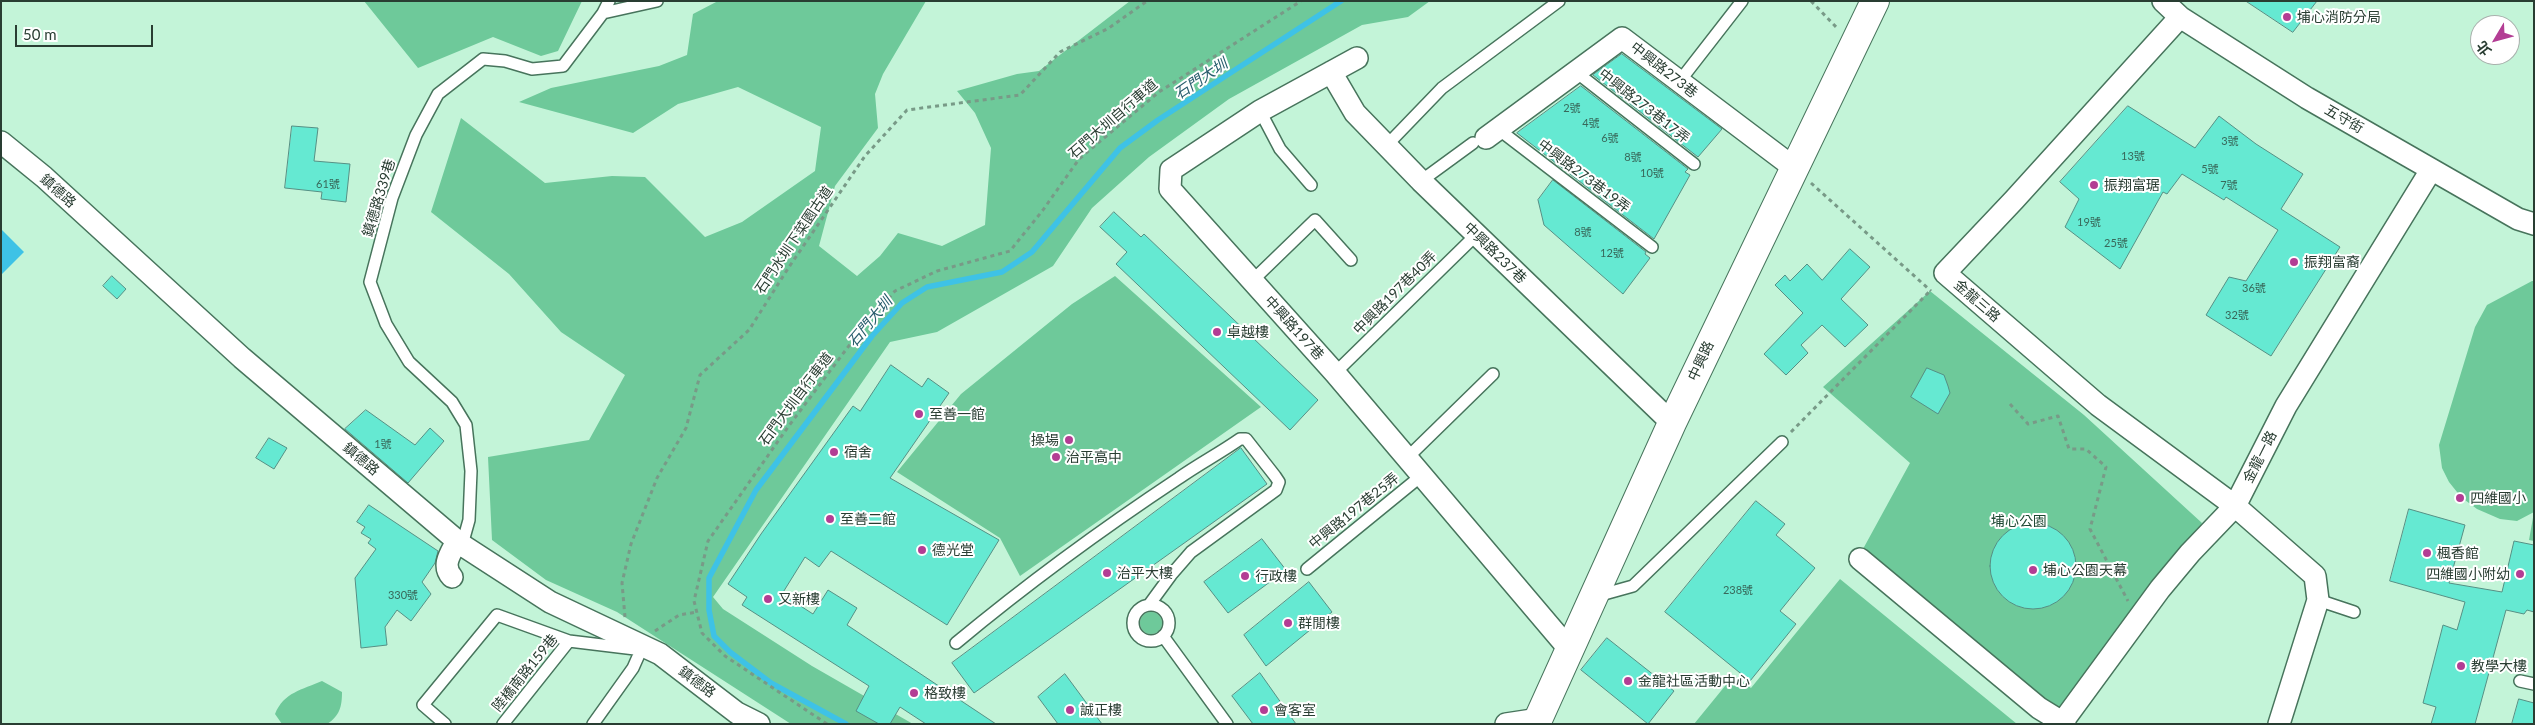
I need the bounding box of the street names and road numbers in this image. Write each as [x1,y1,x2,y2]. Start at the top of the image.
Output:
street label: 中興路273巷 [1627,39,1701,101]
street label: 中興路273巷17弄 [1595,65,1693,147]
street label: 石門大圳自行車道 [1065,76,1161,162]
street label: 五守街 [2322,101,2366,137]
street label: 中興路273巷19弄 [1535,136,1633,216]
street label: 鎮德路339巷 [359,157,399,239]
street label: 鎮德路 [37,171,79,211]
street label: 石門水圳下菜園古道 [752,183,836,297]
street label: 中興路237巷 [1460,219,1530,287]
street label: 中興路197巷40弄 [1350,248,1440,338]
street label: 金龍三路 [1950,276,2004,326]
street label: 中興路197巷 [1261,293,1327,363]
street label: 中興路 [1685,338,1717,384]
street label: 石門大圳自行車道 [756,349,836,449]
street label: 金龍一路 [2240,428,2280,486]
street label: 鎮德路 [340,439,382,479]
street label: 中興路197巷25弄 [1306,470,1402,552]
street label: 陸橋南路159巷 [489,631,561,715]
street label: 鎮德路 [675,663,719,701]

